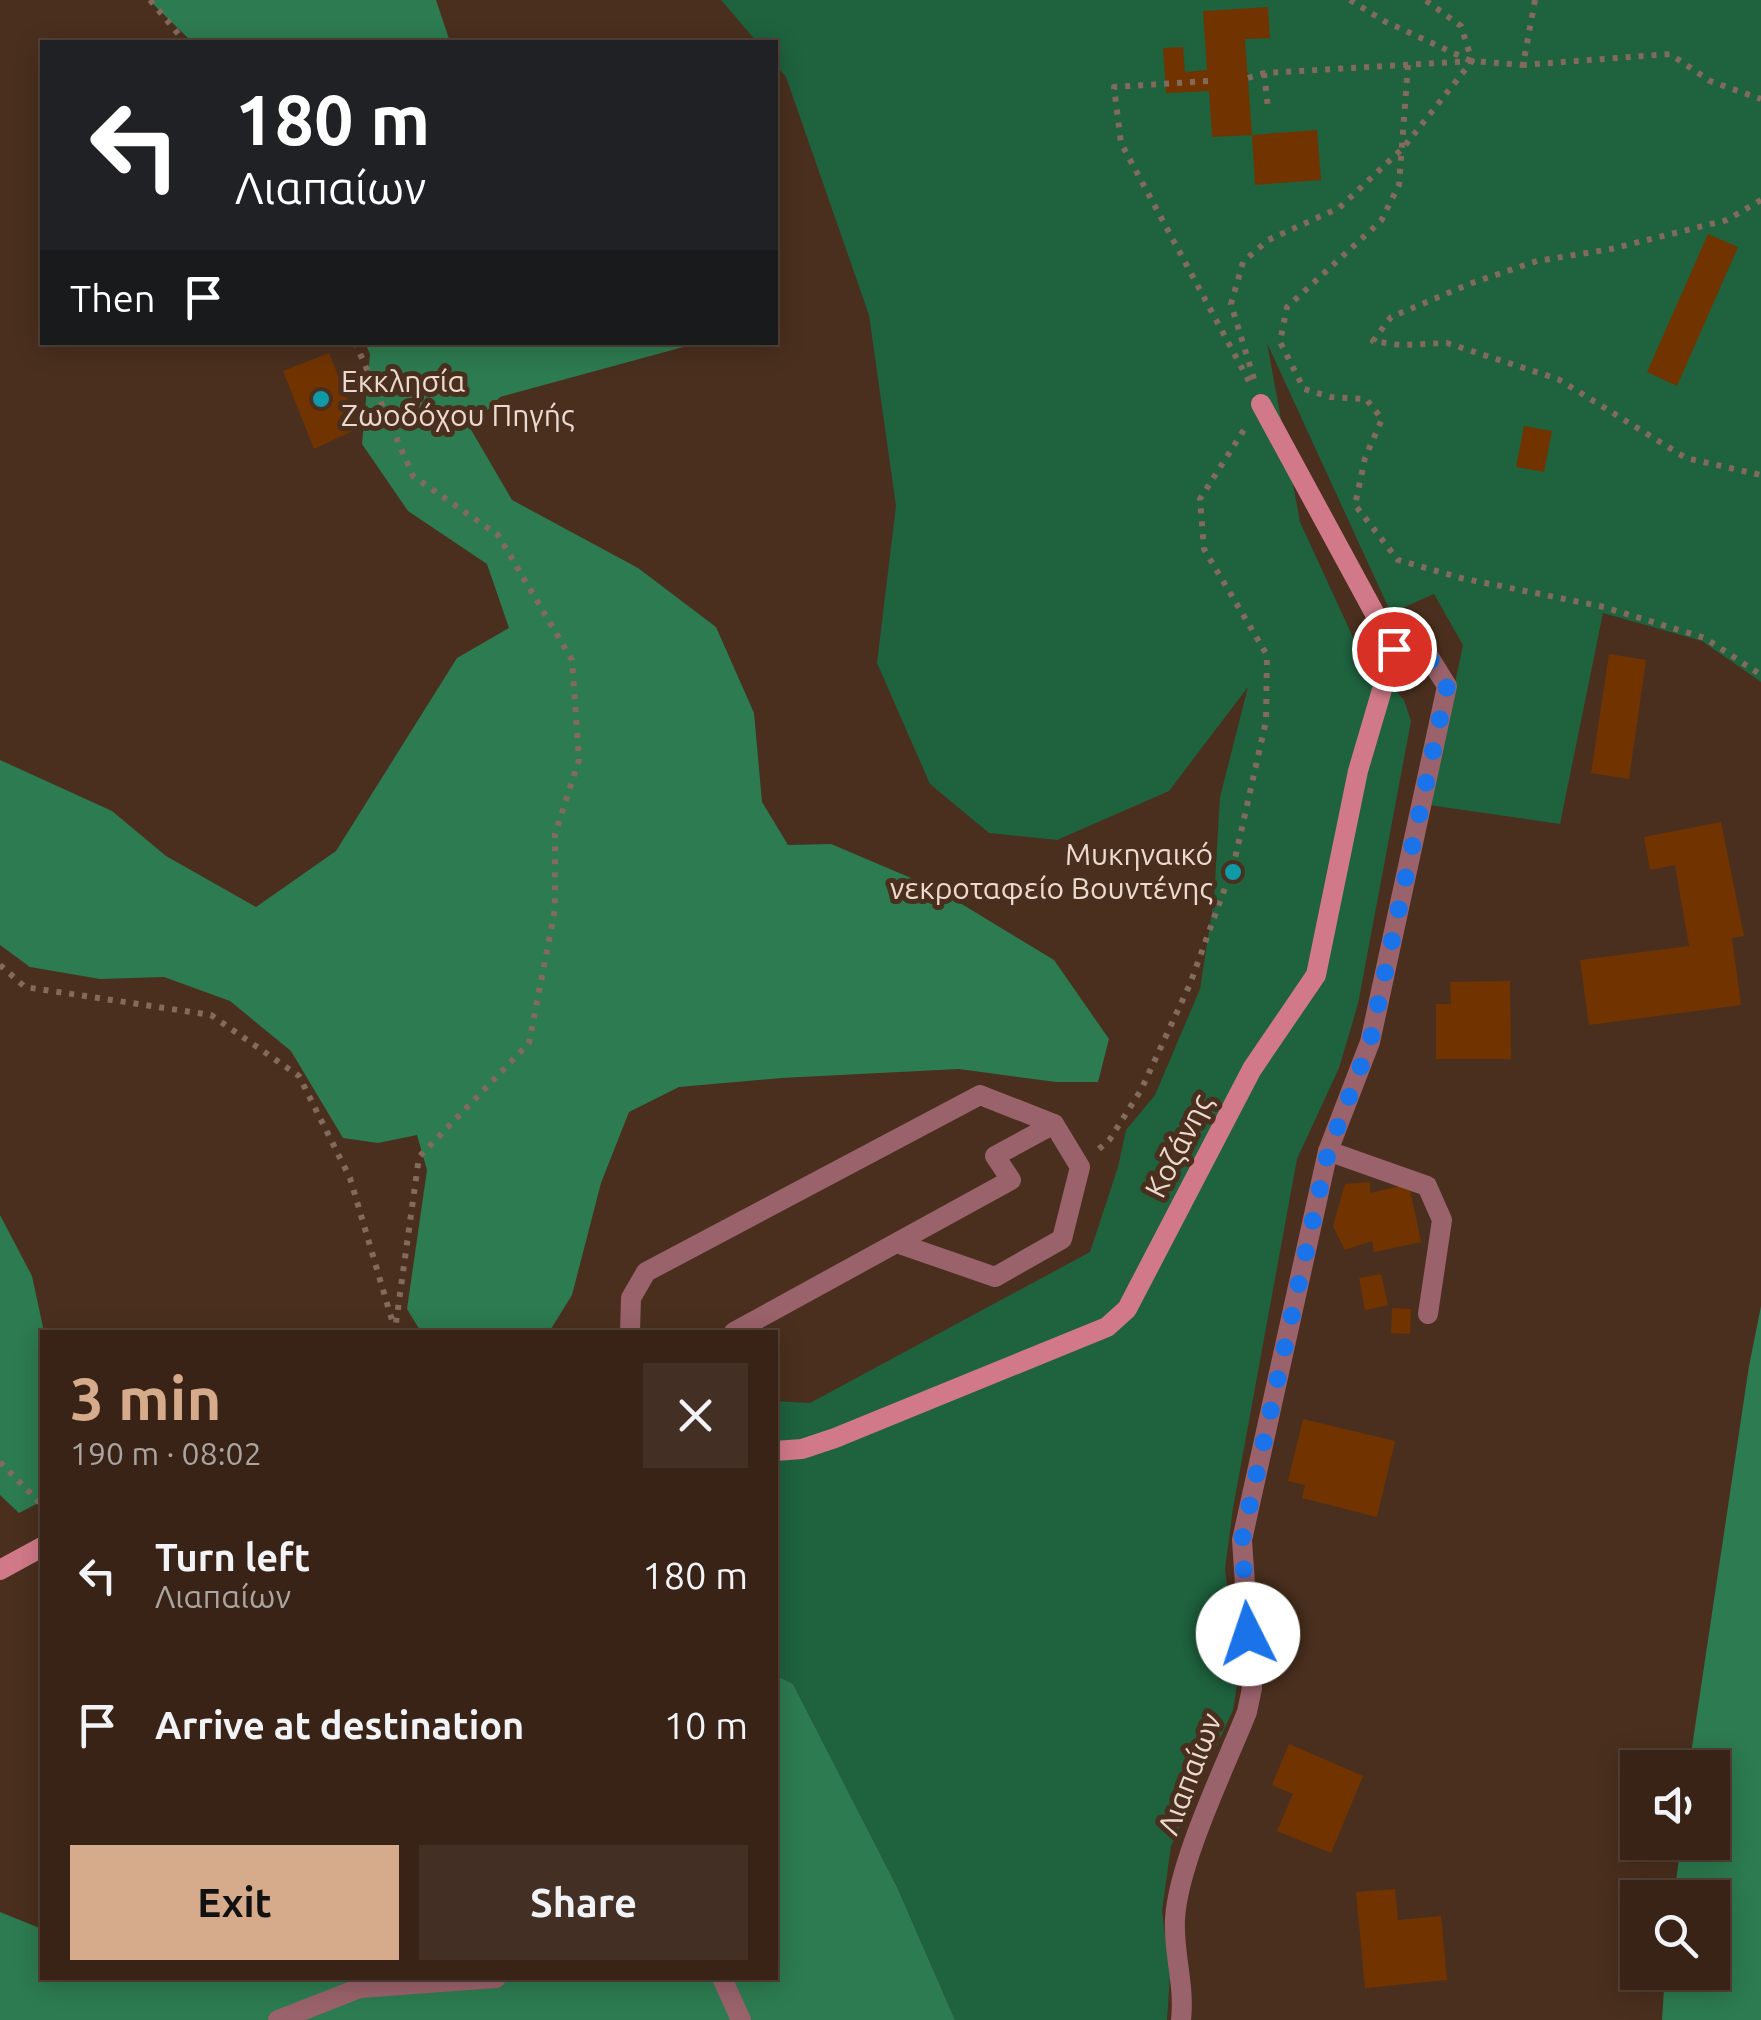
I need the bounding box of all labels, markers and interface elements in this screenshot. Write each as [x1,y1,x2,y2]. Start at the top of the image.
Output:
icon: left [70,80,200,210]
text: 180 m [235,80,430,158]
text: Λιαπαίων [235,162,426,213]
icon: arrive [176,270,231,325]
text: Then [70,277,156,319]
place label: Εκκλησία Ζωοδόχου Πηγής [341,364,575,432]
marker: Εκκλησία Ζωοδόχου Πηγής [310,388,332,410]
pin [1352,607,1437,692]
icon: arrive [1367,622,1422,677]
place label: Μυκηναικό νεκροταφείο Βουντένης [890,837,1213,905]
marker: Μυκηναικό νεκροταφείο Βουντένης [1222,861,1244,883]
street label: Κοζάνης [1138,1088,1219,1203]
button: close [643,1363,748,1468]
text: 3 min [70,1364,222,1431]
text: 190 m · 08:02 [70,1435,262,1471]
text: Turn left [155,1536,310,1578]
icon: left [70,1548,125,1603]
text: 180 m [642,1554,748,1596]
text: Λιαπαίων [155,1578,291,1614]
position arrow [1196,1582,1300,1686]
icon: arrive [70,1698,125,1753]
text: Arrive at destination [155,1704,524,1746]
text: 10 m [664,1704,748,1746]
street label: Λιαπαίων [1150,1708,1228,1839]
map controls [1620,1750,1730,1990]
button: sound [1620,1750,1730,1860]
button: Exit [70,1845,399,1960]
button: Share [419,1845,748,1960]
button: search [1620,1880,1730,1990]

